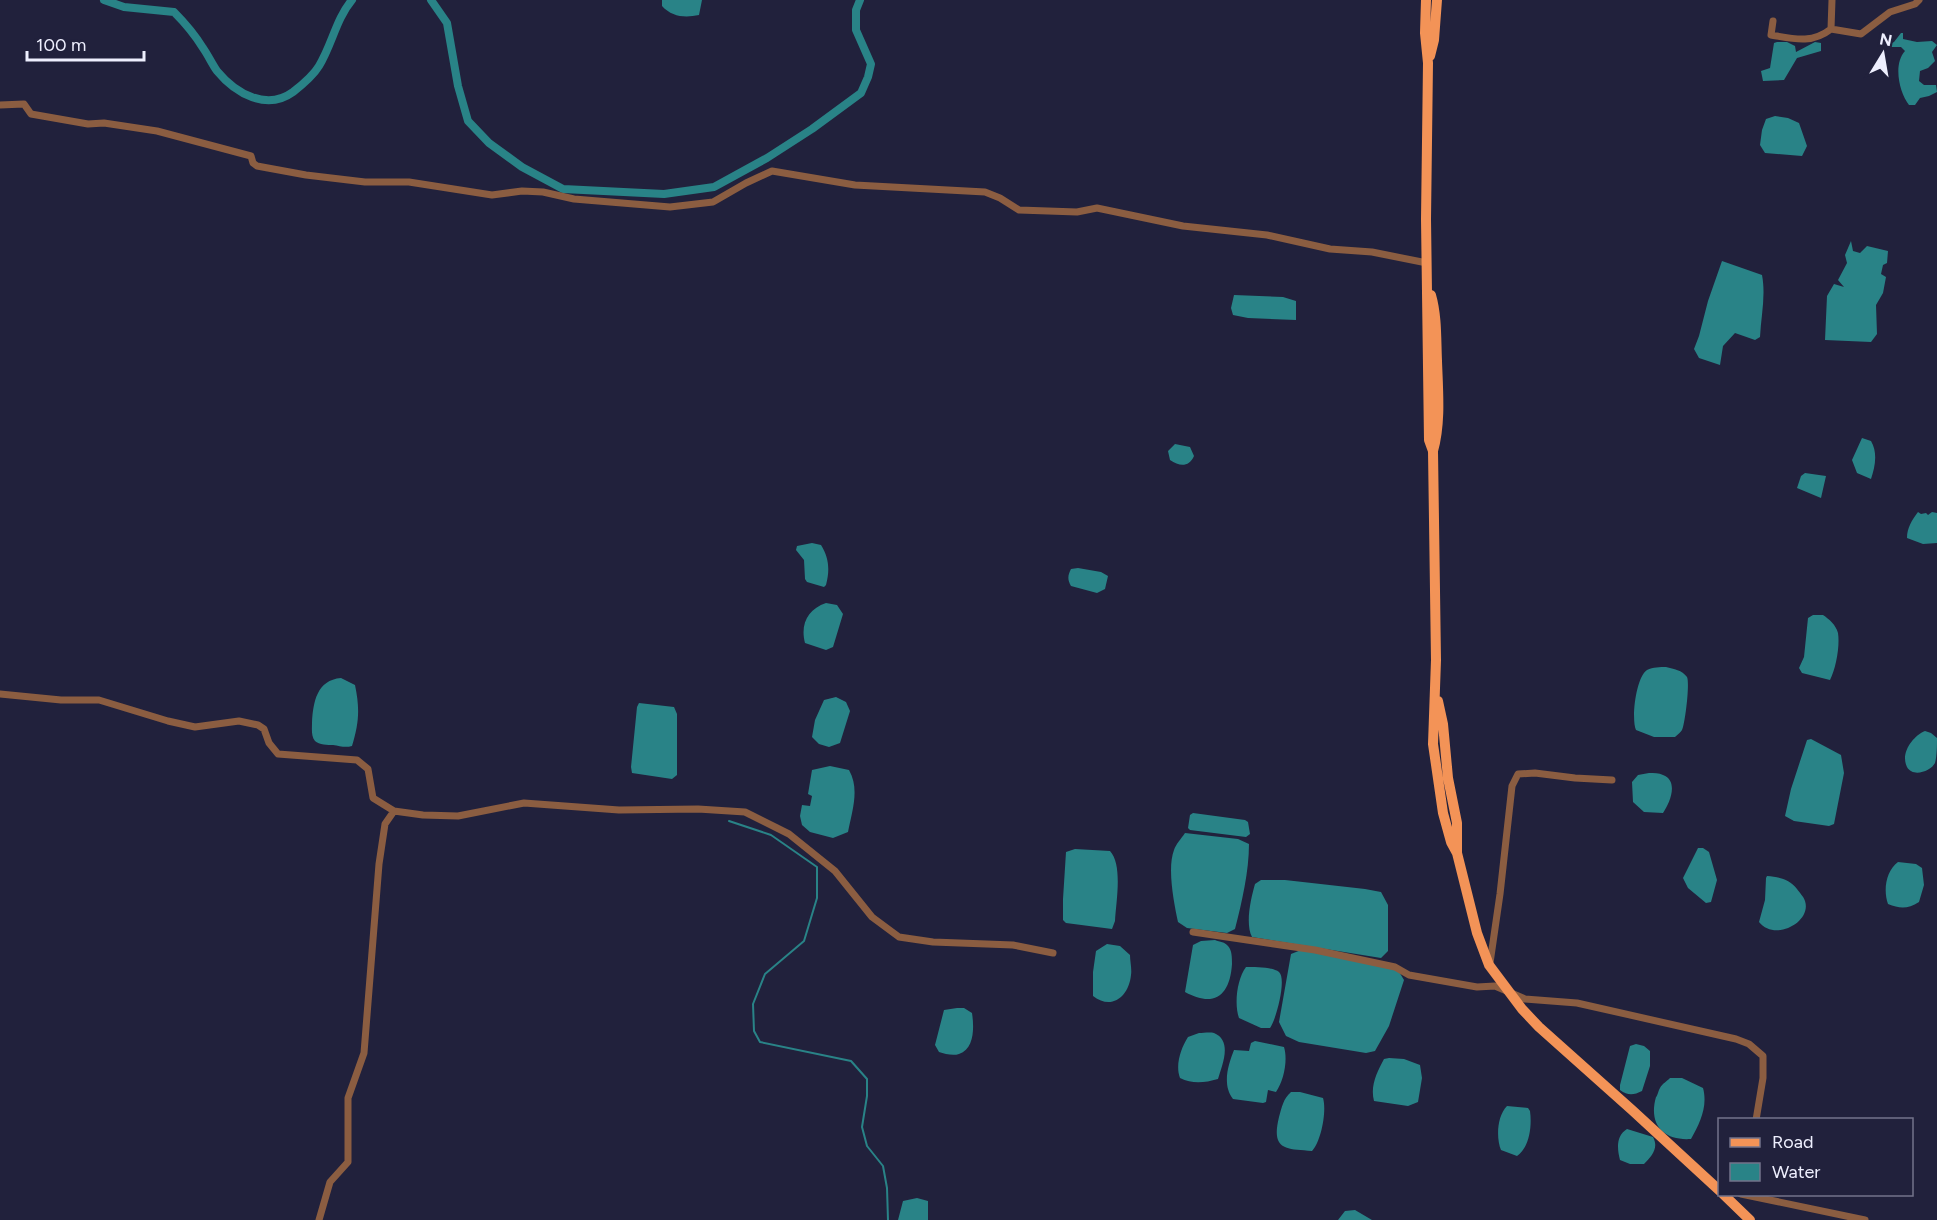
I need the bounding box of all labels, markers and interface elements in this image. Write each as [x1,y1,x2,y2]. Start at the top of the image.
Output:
scale bar [27,24,144,62]
north arrow [1853,24,1913,84]
text: N [1878,29,1894,50]
text: 100 m [36,34,86,56]
legend [1718,1118,1913,1196]
text: Road [1772,1131,1813,1153]
text: Water [1772,1161,1820,1183]

